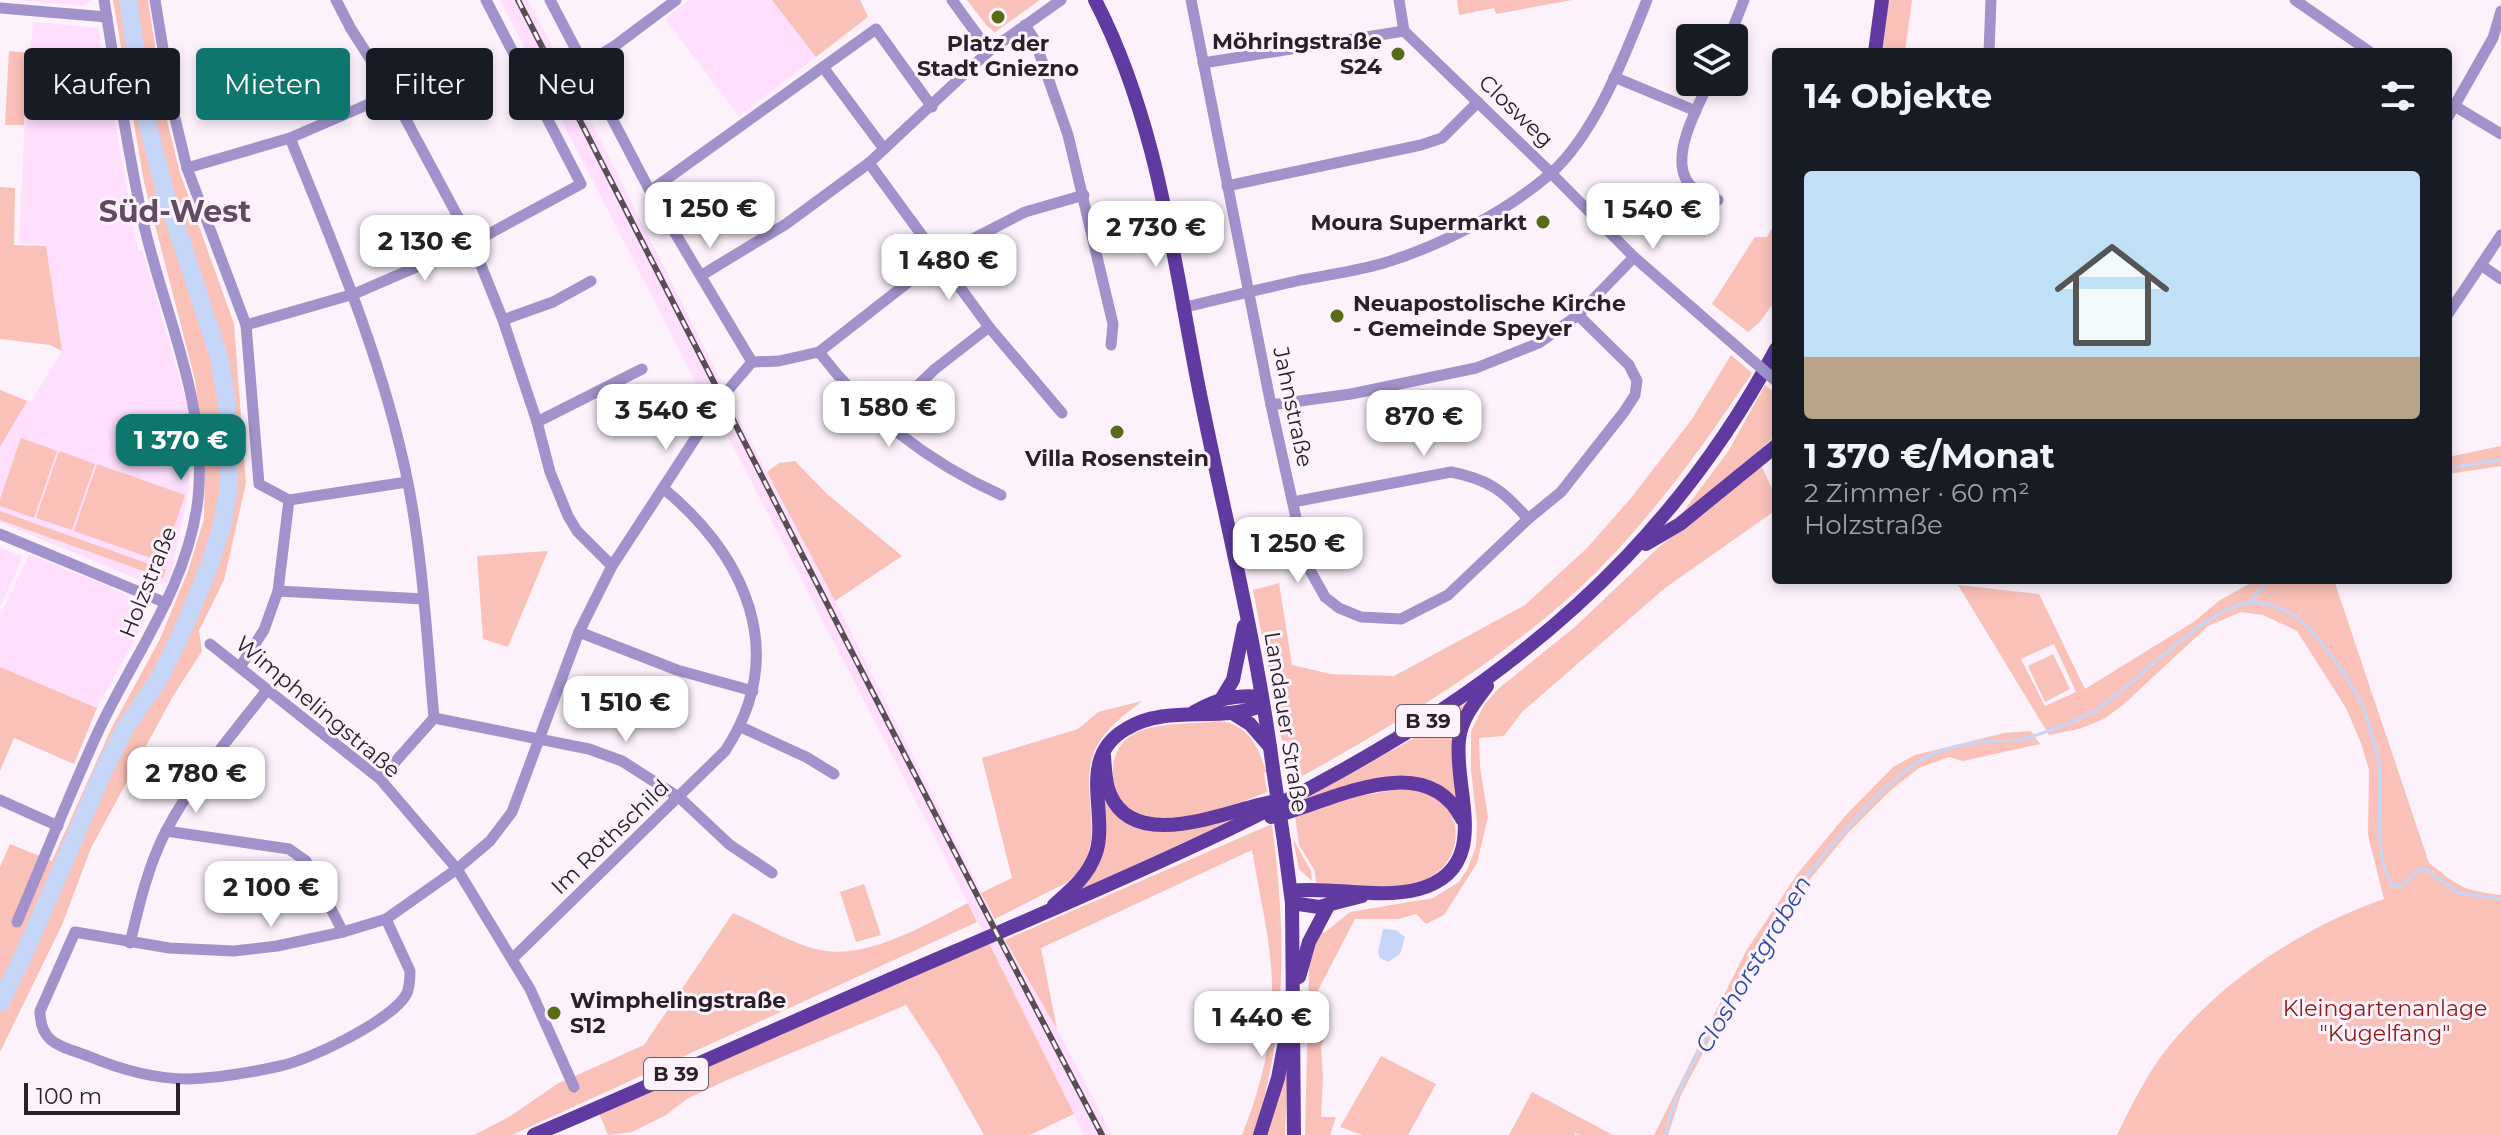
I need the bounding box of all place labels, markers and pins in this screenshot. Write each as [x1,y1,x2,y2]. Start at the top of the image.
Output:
marker: Platz der Stadt Gniezno [989,8,1007,26]
place label: Möhringstraße S24 [1212,28,1382,80]
place label: Platz der Stadt Gniezno [917,30,1079,82]
marker: Möhringstraße S24 [1389,45,1407,63]
pin: 1 250 € [636,182,784,250]
pin: 1 540 € [1579,183,1727,251]
pin: 2 730 € [1082,201,1230,269]
place label: Moura Supermarkt [1310,209,1527,236]
marker: Moura Supermarkt [1534,213,1552,231]
pin: 2 130 € [351,215,499,283]
pin: 1 480 € [875,234,1023,302]
place label: Neuapostolische Kirche - Gemeinde Speyer [1353,290,1626,342]
marker: Neuapostolische Kirche - Gemeinde Speyer [1328,307,1346,325]
pin: 1 580 € [815,381,963,449]
pin: 3 540 € [592,384,740,452]
pin: 870 € [1368,390,1480,458]
pin: 1 370 € [107,414,255,482]
marker: Villa Rosenstein [1108,423,1126,441]
place label: Villa Rosenstein [1024,445,1209,472]
pin: 1 250 € [1224,517,1372,585]
pin: 1 510 € [552,676,700,744]
pin: 2 780 € [122,747,270,815]
pin: 2 100 € [197,861,345,929]
place label: Wimphelingstraße S12 [570,987,786,1039]
pin: 1 440 € [1188,991,1336,1059]
marker: Wimphelingstraße S12 [545,1004,563,1022]

